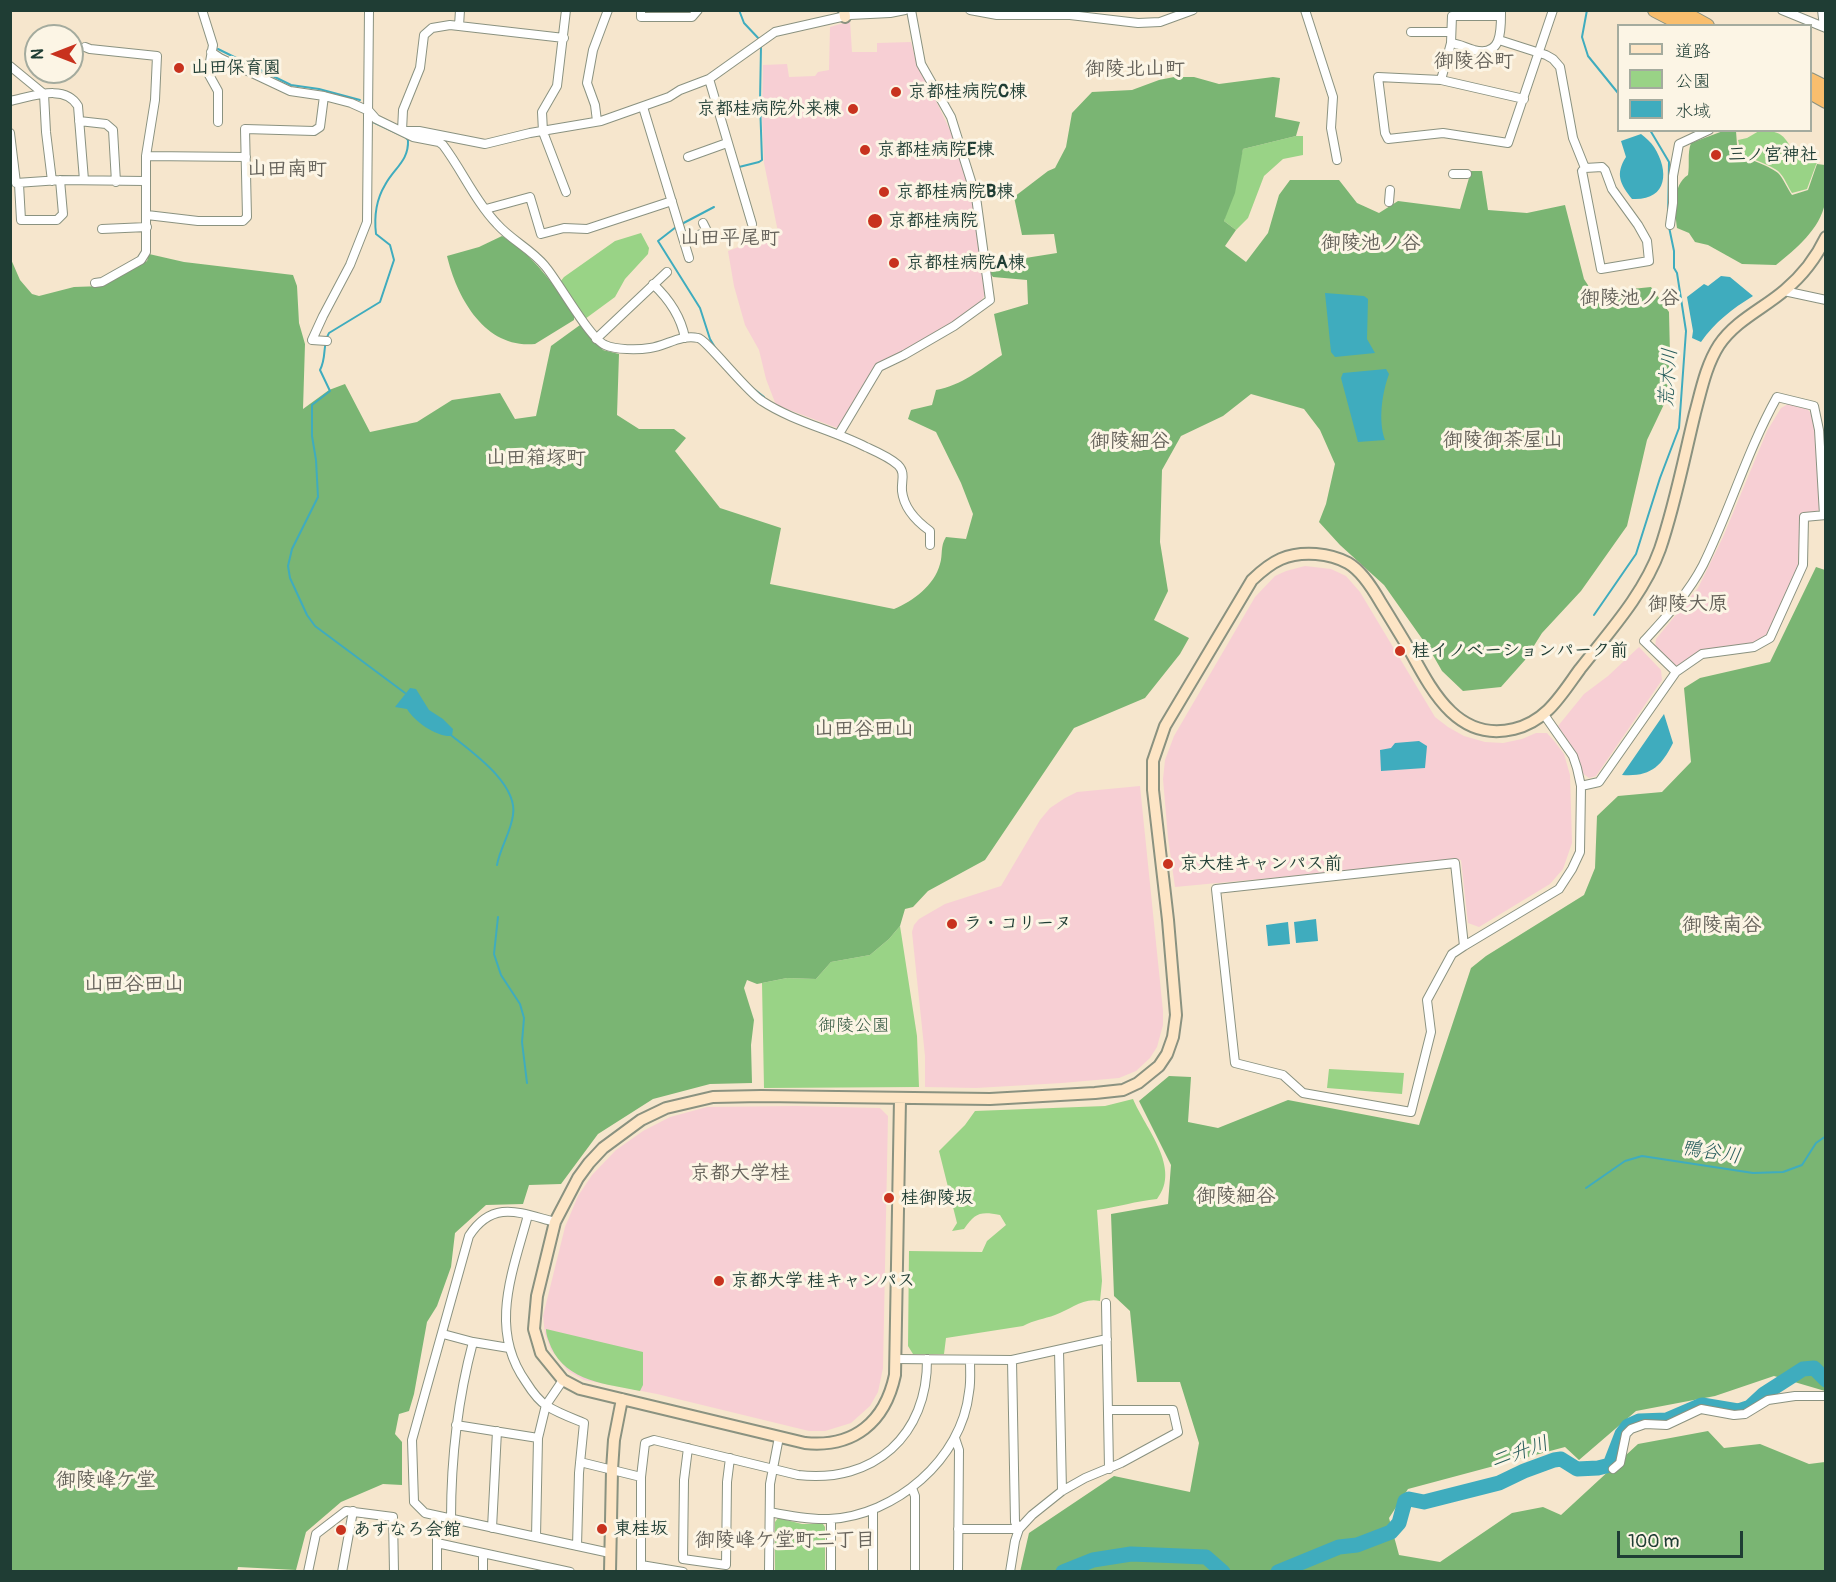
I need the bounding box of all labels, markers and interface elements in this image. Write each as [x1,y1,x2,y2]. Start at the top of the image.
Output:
north arrow [24,24,84,84]
legend [1617,24,1812,132]
text: 道路 [1675,40,1711,63]
text: N [28,49,48,59]
district label: 御陵谷町 [1434,50,1514,74]
place label: 山田保育園 [191,57,281,79]
district label: 御陵北山町 [1085,58,1185,82]
marker: 山田保育園 [172,61,186,75]
text: 公園 [1675,70,1711,93]
place label: 京都桂病院C棟 [908,81,1027,103]
marker: 京都桂病院C棟 [889,85,903,99]
place label: 京都桂病院外来棟 [697,98,841,120]
text: 水域 [1675,100,1711,123]
marker: 京都桂病院外来棟 [846,102,860,116]
place label: 京都桂病院E棟 [877,139,994,161]
marker: 京都桂病院E棟 [858,143,872,157]
place label: 三ノ宮神社 [1728,144,1818,166]
marker: 三ノ宮神社 [1709,148,1723,162]
district label: 山田南町 [247,158,327,182]
place label: 京都桂病院B棟 [896,181,1014,203]
marker: 京都桂病院B棟 [877,185,891,199]
place label: 京都桂病院 [888,210,978,232]
marker: 京都桂病院 [866,212,884,230]
district label: 山田平尾町 [680,227,780,251]
district label: 御陵池ノ谷 [1321,232,1421,256]
place label: 京都桂病院A棟 [906,252,1026,274]
marker: 京都桂病院A棟 [887,256,901,270]
district label: 御陵池ノ谷 [1580,287,1680,311]
water label: 荒木川 [1655,347,1683,409]
district label: 御陵御茶屋山 [1443,429,1563,453]
district label: 御陵細谷 [1090,430,1170,454]
district label: 山田箱塚町 [486,447,586,471]
district label: 御陵大原 [1648,593,1728,617]
place label: 桂イノベーションパーク前 [1412,640,1628,662]
marker: 桂イノベーションパーク前 [1393,644,1407,658]
district label: 山田谷田山 [814,718,914,742]
place label: 京大桂キャンパス前 [1180,853,1342,875]
marker: 京大桂キャンパス前 [1161,857,1175,871]
place label: ラ・コリーヌ [964,913,1072,935]
district label: 御陵南谷 [1682,914,1762,938]
marker: ラ・コリーヌ [945,917,959,931]
district label: 山田谷田山 [84,973,184,997]
park label: 御陵公園 [818,1015,890,1037]
water label: 鴨谷川 [1679,1136,1743,1170]
district label: 京都大学桂 [690,1162,790,1186]
district label: 御陵細谷 [1196,1185,1276,1209]
place label: 桂御陵坂 [901,1187,973,1209]
marker: 桂御陵坂 [882,1191,896,1205]
place label: 京都大学 桂キャンパス [731,1270,915,1292]
marker: 京都大学 桂キャンパス [712,1274,726,1288]
water label: 二升川 [1488,1432,1552,1474]
district label: 御陵峰ケ堂 [56,1469,156,1493]
place label: 東桂坂 [614,1518,668,1540]
place label: あすなろ会館 [353,1519,461,1541]
scale bar [1620,1519,1746,1557]
marker: 東桂坂 [595,1522,609,1536]
marker: あすなろ会館 [334,1523,348,1537]
district label: 御陵峰ケ堂町二丁目 [695,1529,875,1553]
text: 100 m [1628,1530,1680,1553]

